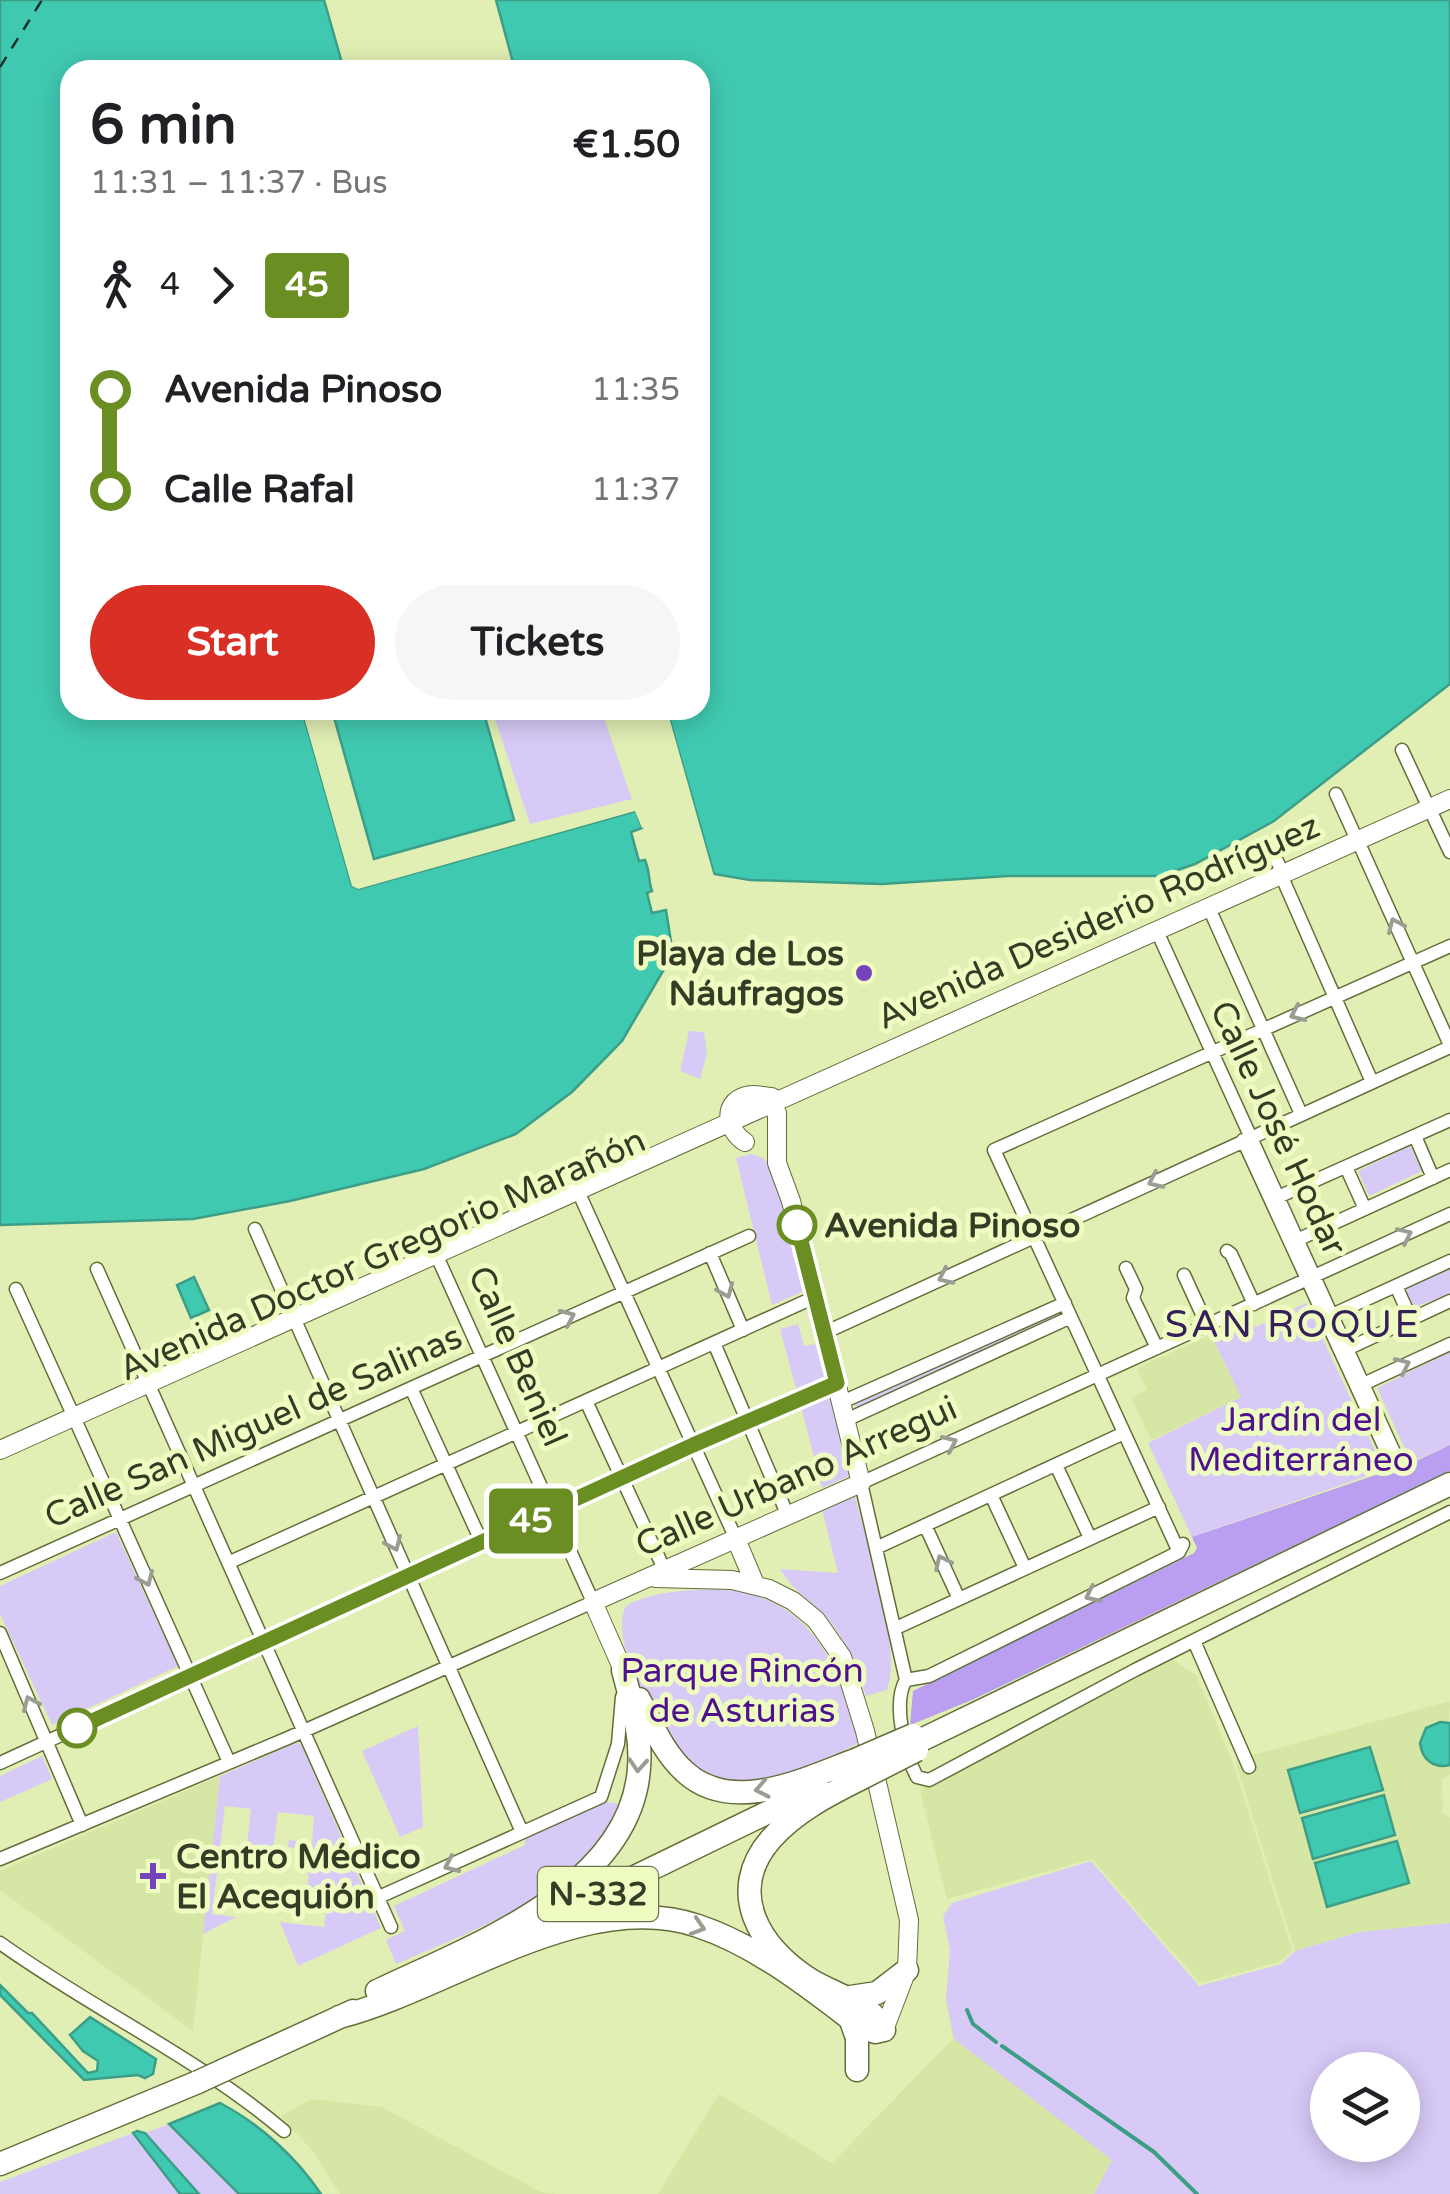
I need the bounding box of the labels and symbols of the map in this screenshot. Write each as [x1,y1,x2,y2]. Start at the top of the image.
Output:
street label: Avenida Desiderio Rodríguez [871,805,1326,1039]
one-way arrow [1388,917,1408,935]
place label: Playa de Los Náufragos [636,933,844,1015]
marker: Playa de Los Náufragos [853,962,875,984]
street label: Calle José Hodar [1201,994,1356,1263]
one-way arrow [1289,1002,1307,1022]
street label: Avenida Doctor Gregorio Marañón [113,1119,652,1390]
one-way arrow [1147,1168,1165,1188]
place label: Avenida Pinoso [824,1205,1080,1247]
marker: Avenida Pinoso [778,1206,816,1244]
one-way arrow [1395,1227,1413,1247]
street label: Calle Beniel [459,1260,575,1453]
one-way arrow [937,1265,955,1285]
one-way arrow [715,1282,735,1299]
district label: SAN ROQUE [1165,1302,1421,1348]
one-way arrow [557,1309,575,1329]
street label: Calle San Miguel de Salinas [38,1316,469,1538]
one-way arrow [1393,1358,1411,1378]
street label: Calle Urbano Arregui [629,1387,964,1567]
park label: Jardín del Mediterráneo [1188,1399,1414,1481]
one-way arrow [940,1435,958,1455]
line badge: 45 [486,1488,576,1554]
one-way arrow [382,1534,402,1552]
one-way arrow [935,1554,955,1572]
one-way arrow [134,1569,154,1587]
one-way arrow [1084,1583,1102,1603]
park label: Parque Rincón de Asturias [620,1650,864,1732]
one-way arrow [22,1695,42,1713]
unlabelled marker [58,1709,96,1747]
one-way arrow [628,1758,650,1774]
one-way arrow [754,1778,770,1799]
place label: Centro Médico El Acequión [176,1836,421,1918]
one-way arrow [443,1853,461,1873]
marker: Centro Médico El Acequión [140,1863,166,1889]
road number: N-332 [538,1867,658,1921]
one-way arrow [689,1915,706,1936]

